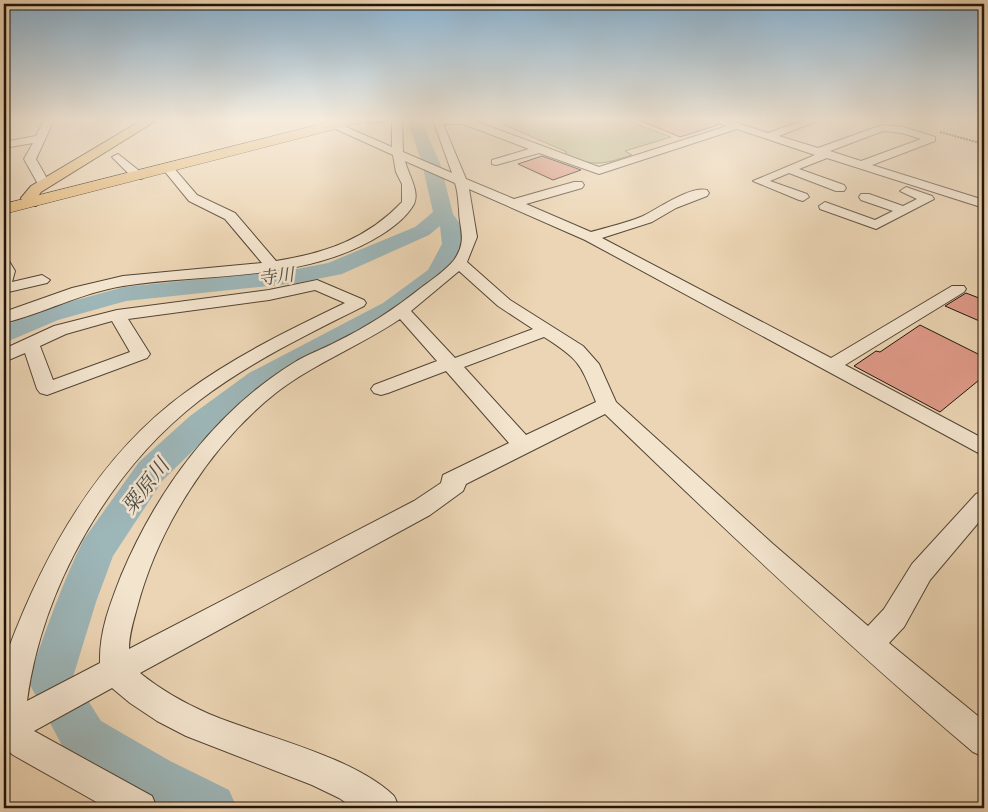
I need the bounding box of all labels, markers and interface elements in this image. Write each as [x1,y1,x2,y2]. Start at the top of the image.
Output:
water label: 寺川 [257,262,297,290]
water label: 粟原川 [115,451,176,519]

